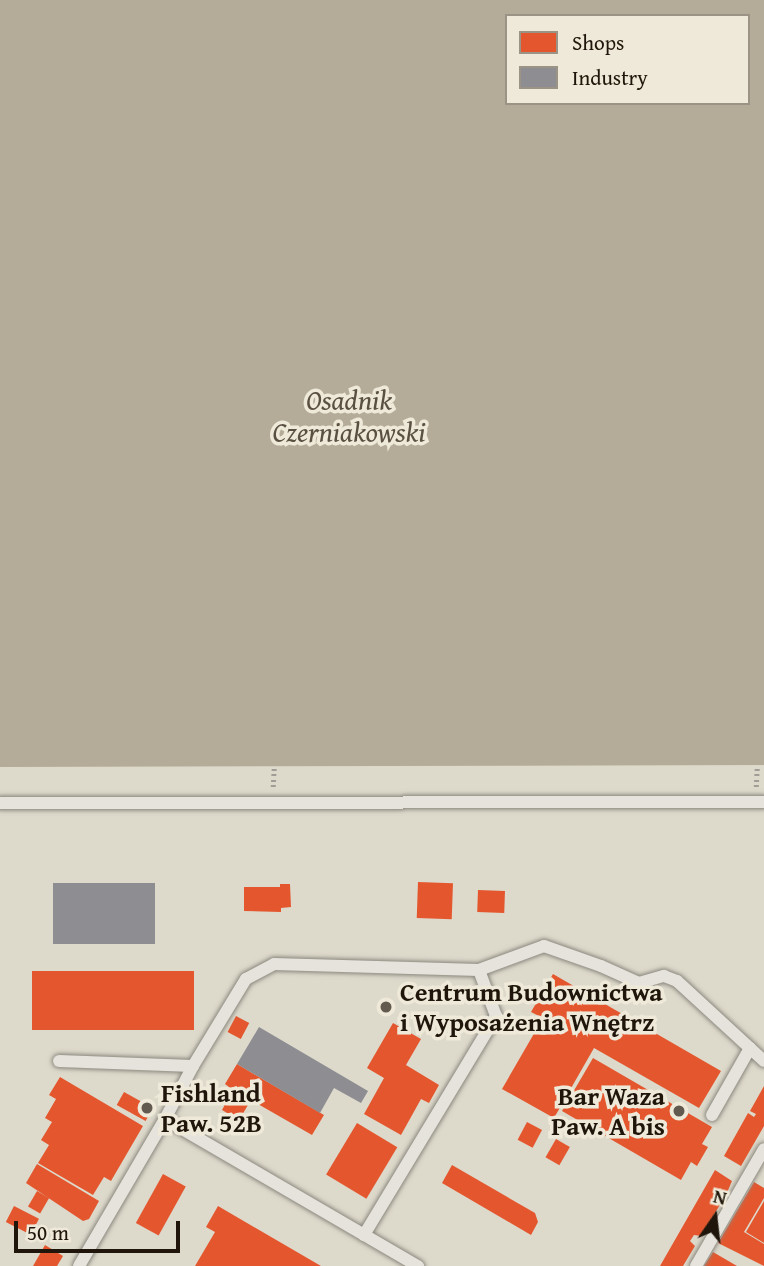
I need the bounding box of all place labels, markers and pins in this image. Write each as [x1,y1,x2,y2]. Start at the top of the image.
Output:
place label: Centrum Budownictwa i Wyposażenia Wnętrz [400,976,663,1038]
marker: Centrum Budownictwa i Wyposażenia Wnętrz [378,999,394,1015]
place label: Fishland Paw. 52B [161,1077,262,1138]
place label: Bar Waza Paw. A bis [551,1080,665,1142]
marker: Fishland Paw. 52B [139,1100,155,1116]
marker: Bar Waza Paw. A bis [671,1103,687,1119]

